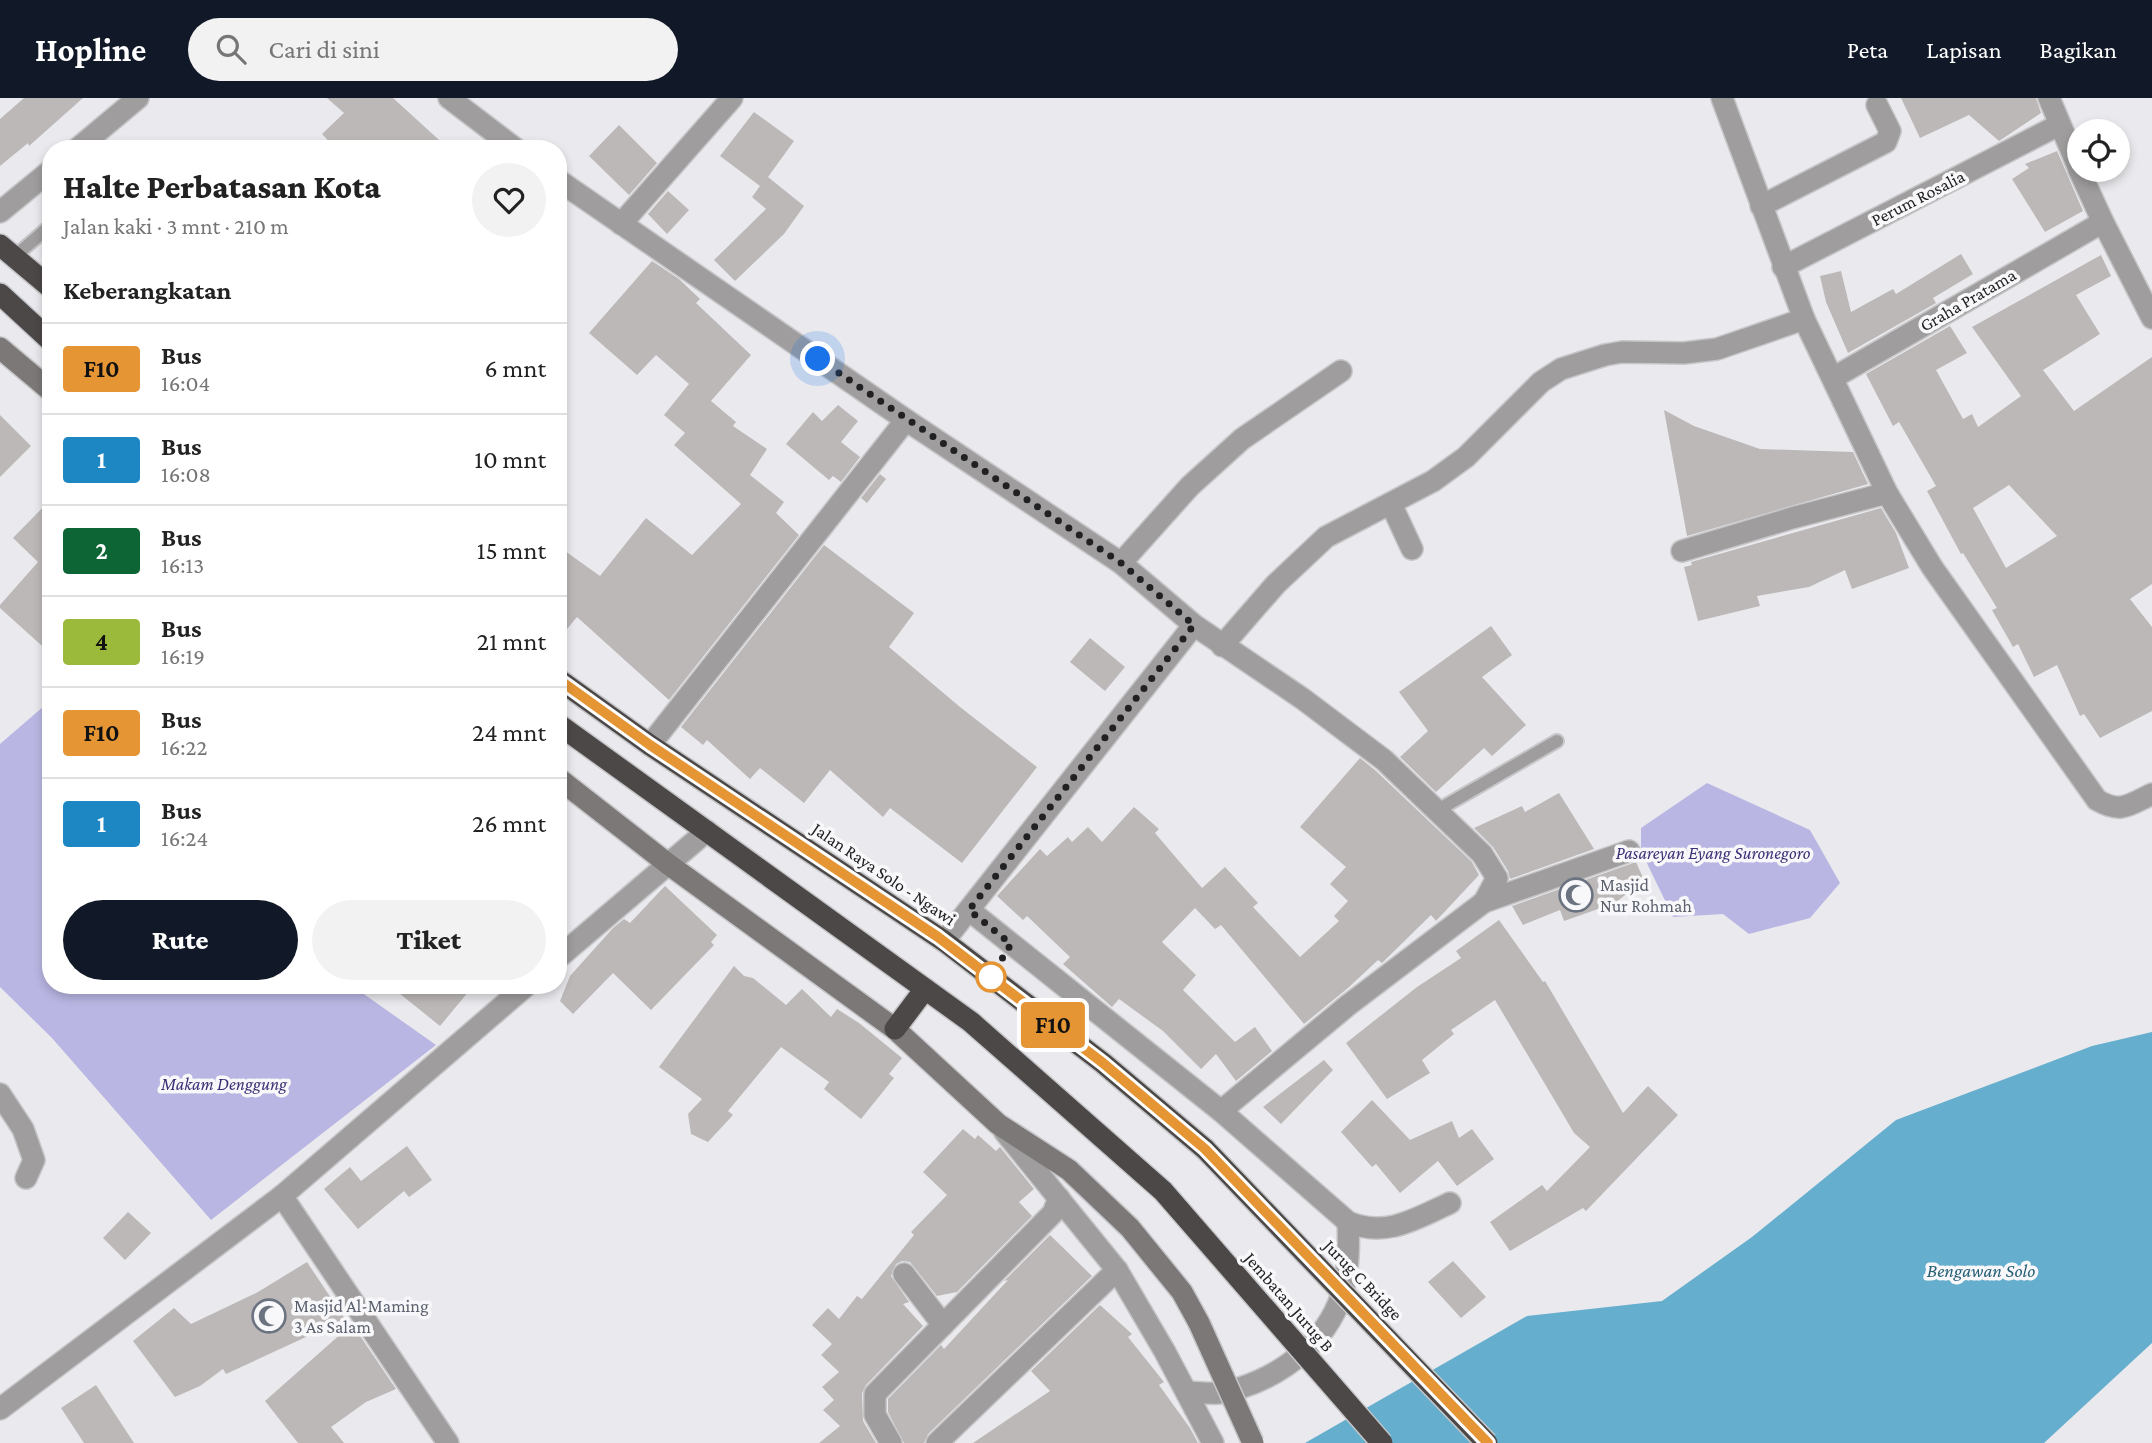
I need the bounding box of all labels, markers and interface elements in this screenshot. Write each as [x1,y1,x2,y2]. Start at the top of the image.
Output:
search box [188,18,678,81]
icon: search [212,30,250,68]
text: Hopline [35,31,146,68]
text: Cari di sini [268,35,380,64]
text: Peta [1847,36,1888,63]
text: Lapisan [1926,36,2002,63]
text: Bagikan [2040,36,2117,63]
map controls [2067,119,2130,182]
button: locate [2067,119,2130,182]
button: heart [472,163,546,237]
street label: Perum Rosalia [1868,166,1968,230]
text: Halte Perbatasan Kota [63,168,381,205]
text: Jalan kaki · 3 mnt · 210 m [63,213,289,239]
street label: Graha Pratama [1916,264,2020,336]
text: Keberangkatan [63,276,232,305]
text: Bus [161,341,202,370]
your location [800,341,835,376]
text: 6 mnt [484,354,546,383]
text: F10 [83,355,120,382]
text: 16:04 [161,370,210,396]
text: Bus [161,432,202,461]
text: 10 mnt [474,445,546,474]
text: 1 [97,446,106,473]
text: 16:08 [161,461,211,487]
text: Bus [161,523,202,552]
text: 15 mnt [477,536,546,565]
text: 2 [95,537,108,564]
text: 16:13 [161,552,204,578]
text: Bus [161,614,202,643]
text: 21 mnt [477,627,546,656]
text: 4 [95,628,108,655]
text: 16:19 [161,643,205,669]
text: Bus [161,705,202,734]
text: 24 mnt [472,718,546,747]
text: F10 [83,719,120,746]
text: 16:22 [161,734,207,760]
text: Bus [161,796,202,825]
text: 26 mnt [472,809,546,838]
text: 1 [97,810,106,837]
street label: Jalan Raya Solo - Ngawi [807,817,960,930]
text: 16:24 [161,825,208,851]
park label: Pasareyan Eyang Suronegoro [1616,843,1811,863]
place label: Masjid Nur Rohmah [1600,875,1692,916]
mosque icon: Masjid Nur Rohmah [1557,876,1595,914]
button: Rute [63,900,298,980]
button: Tiket [312,900,546,980]
unlabelled marker [976,962,1006,992]
line badge: F10 [1013,1002,1093,1048]
text: F10 [1035,1011,1071,1038]
park label: Makam Denggung [160,1074,288,1094]
street label: Jurug C Bridge [1318,1234,1406,1324]
street label: Jembatan Jurug B [1239,1247,1338,1356]
water label: Bengawan Solo [1927,1260,2035,1281]
place label: Masjid Al-Maming 3 As Salam [294,1296,429,1337]
mosque icon: Masjid Al-Maming 3 As Salam [250,1297,288,1335]

